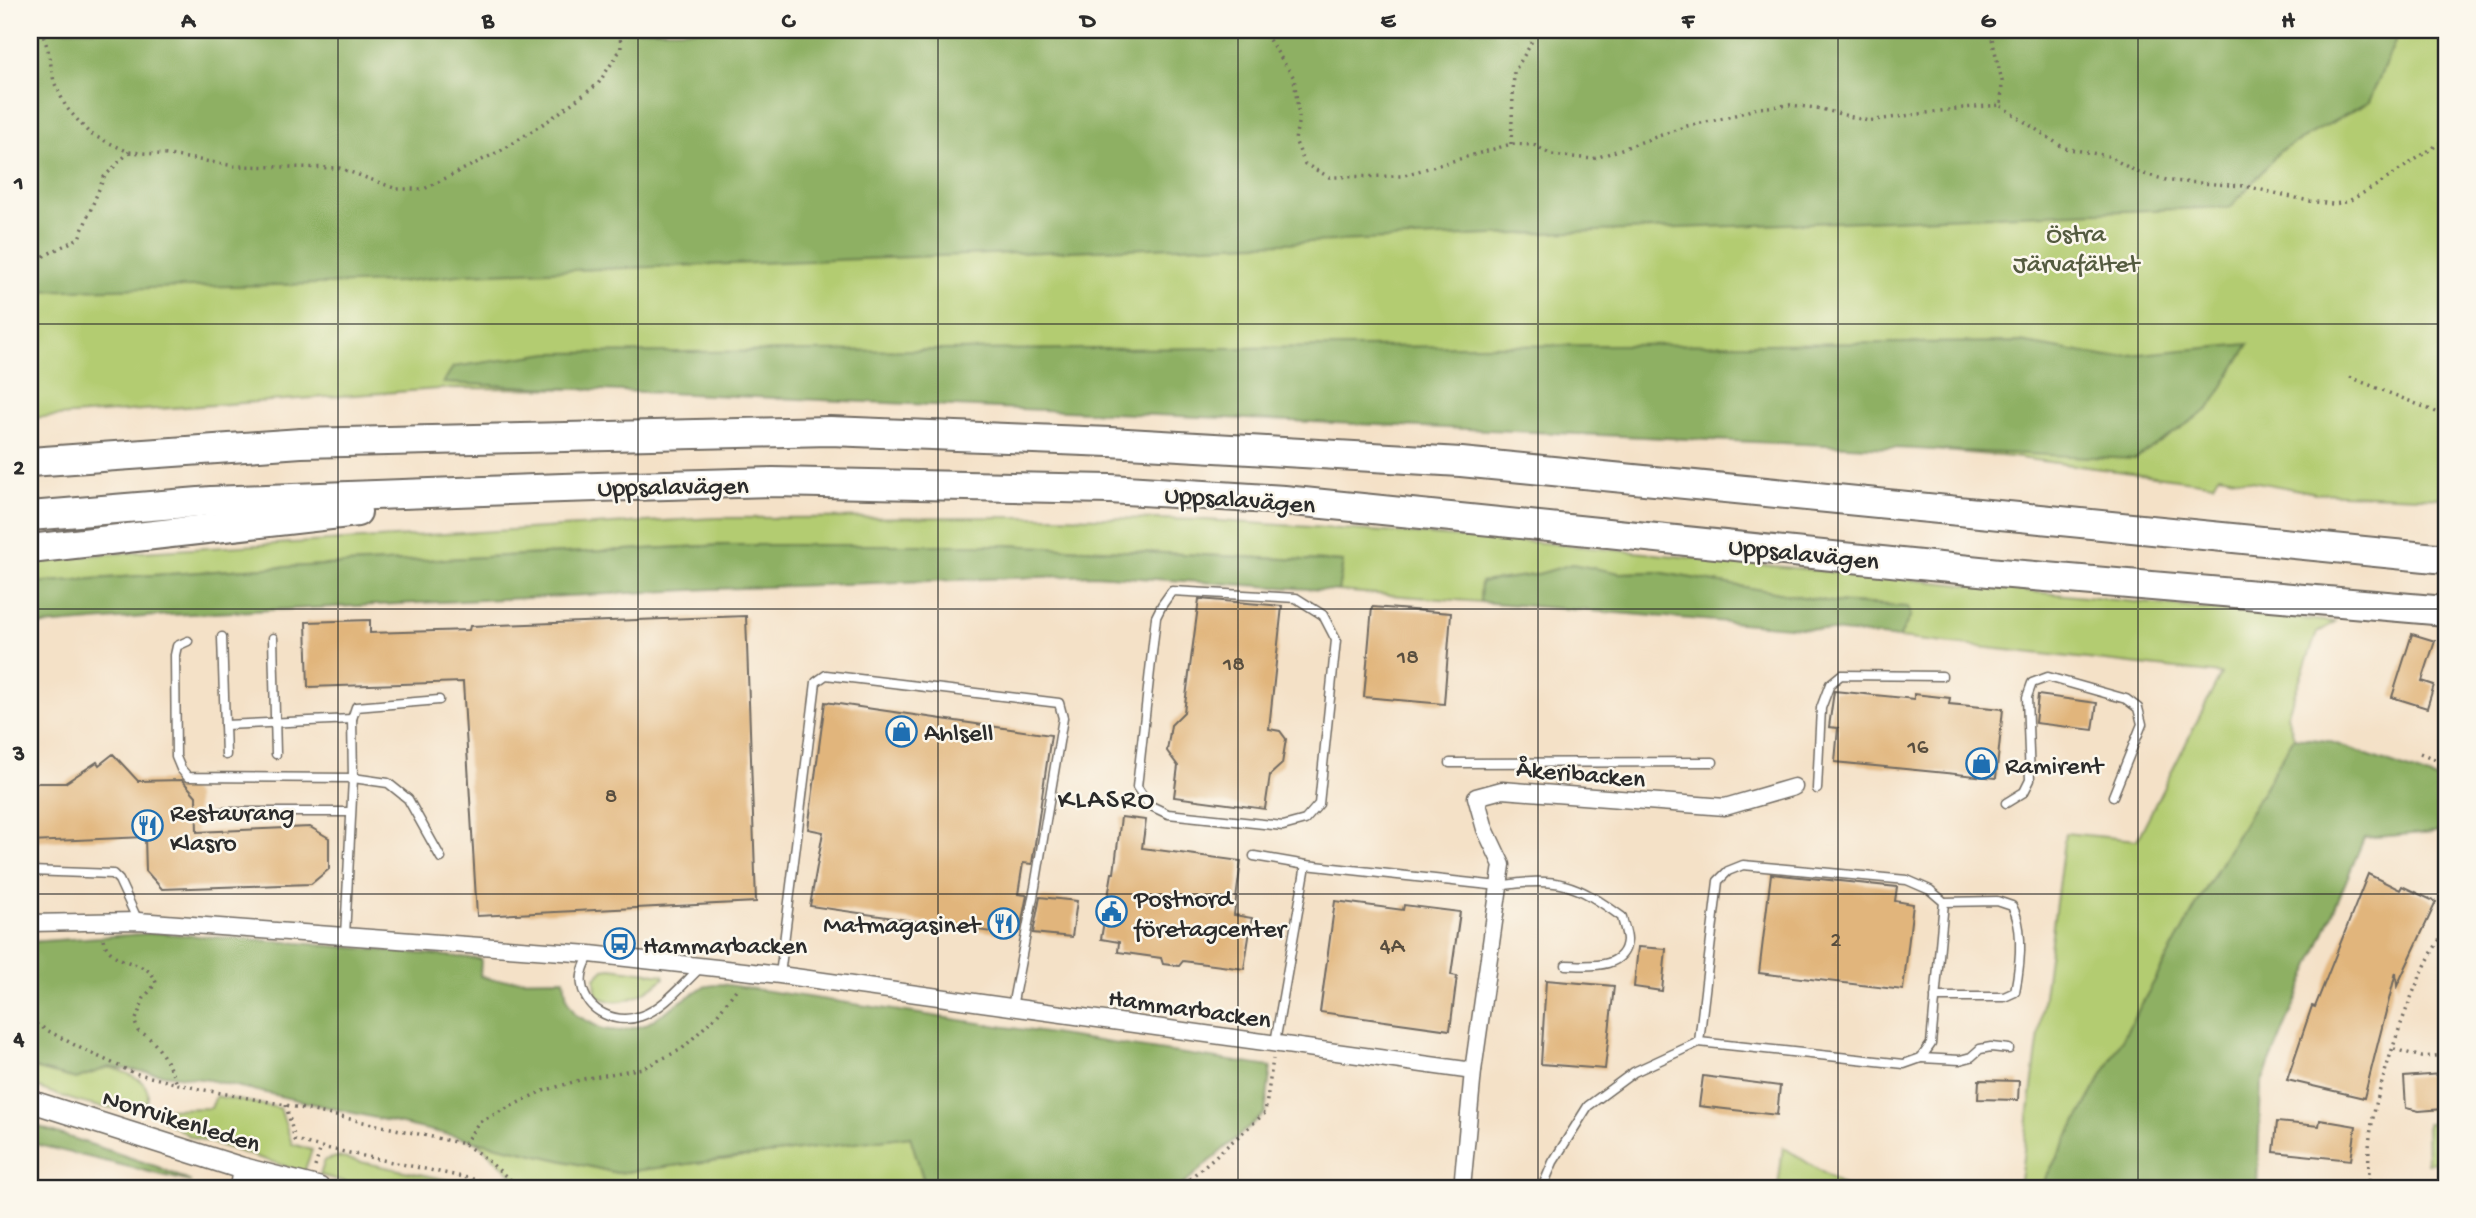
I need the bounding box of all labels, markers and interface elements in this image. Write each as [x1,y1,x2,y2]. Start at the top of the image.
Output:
text: A [180,9,196,36]
text: B [481,9,495,36]
text: C [782,9,797,36]
text: D [1079,9,1097,36]
text: E [1381,9,1397,36]
text: F [1681,9,1696,36]
text: G [1981,9,1997,36]
text: H [2281,9,2295,36]
text: 1 [13,171,24,198]
park label: Östra Järvafältet [2013,221,2141,282]
text: 2 [13,456,25,483]
street label: Uppsalavägen [597,473,750,506]
street label: Uppsalavägen [1163,482,1317,523]
street label: Uppsalavägen [1727,533,1881,580]
house number: 18 [1396,645,1419,672]
house number: 18 [1222,652,1245,679]
shop icon: Ahlsell [884,714,918,748]
place label: Ahlsell [924,720,993,751]
house number: 16 [1907,735,1929,762]
text: 3 [12,742,25,769]
shop icon: Ramirent [1965,747,1999,781]
place label: Ramirent [2005,753,2105,784]
street label: Åkeribacken [1515,754,1647,798]
house number: 8 [605,784,617,811]
district label: KLASRO [1058,785,1156,818]
place label: Restaurang Klasro [170,800,295,861]
restaurant icon: Restaurang Klasro [130,809,164,843]
place label: Postnord företagcenter [1133,886,1289,947]
public building icon: Postnord företagcenter [1094,895,1128,929]
restaurant icon: Matmagasinet [986,906,1020,940]
place label: Matmagasinet [823,912,982,943]
bus stop icon: Hammarbacken [603,927,637,961]
house number: 2 [1830,928,1842,955]
place label: Hammarbacken [643,933,808,964]
house number: 4A [1380,934,1406,961]
street label: Hammarbacken [1106,985,1273,1038]
text: 4 [13,1027,25,1054]
street label: Norrvikenleden [98,1085,264,1162]

